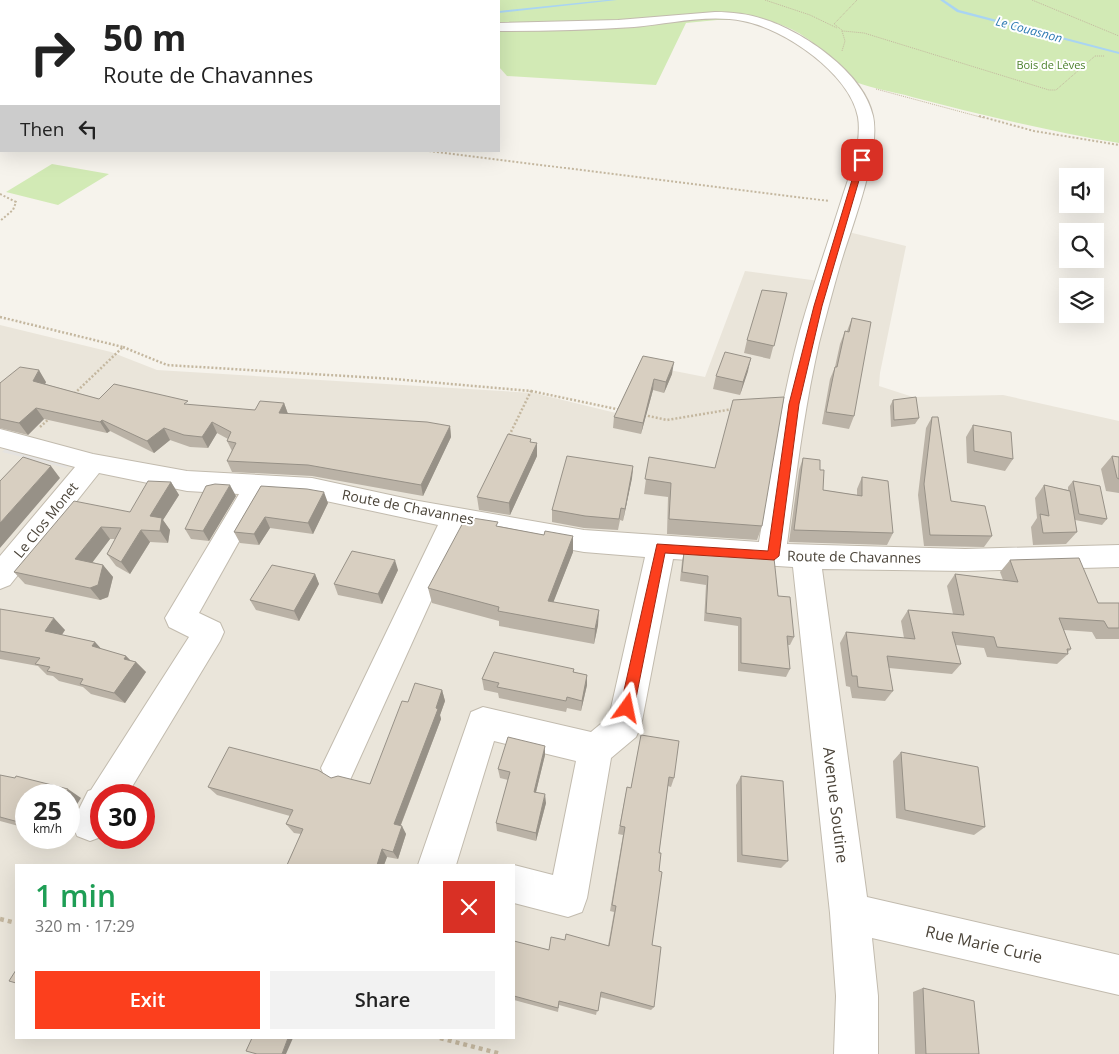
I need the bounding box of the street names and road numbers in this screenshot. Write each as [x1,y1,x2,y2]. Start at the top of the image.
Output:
street label: Le Clos Monet [9,478,82,562]
street label: Route de Chavannes [341,484,476,529]
street label: Route de Chavannes [787,546,921,567]
street label: Avenue Soutine [818,746,854,864]
street label: Rue Marie Curie [923,920,1045,968]

